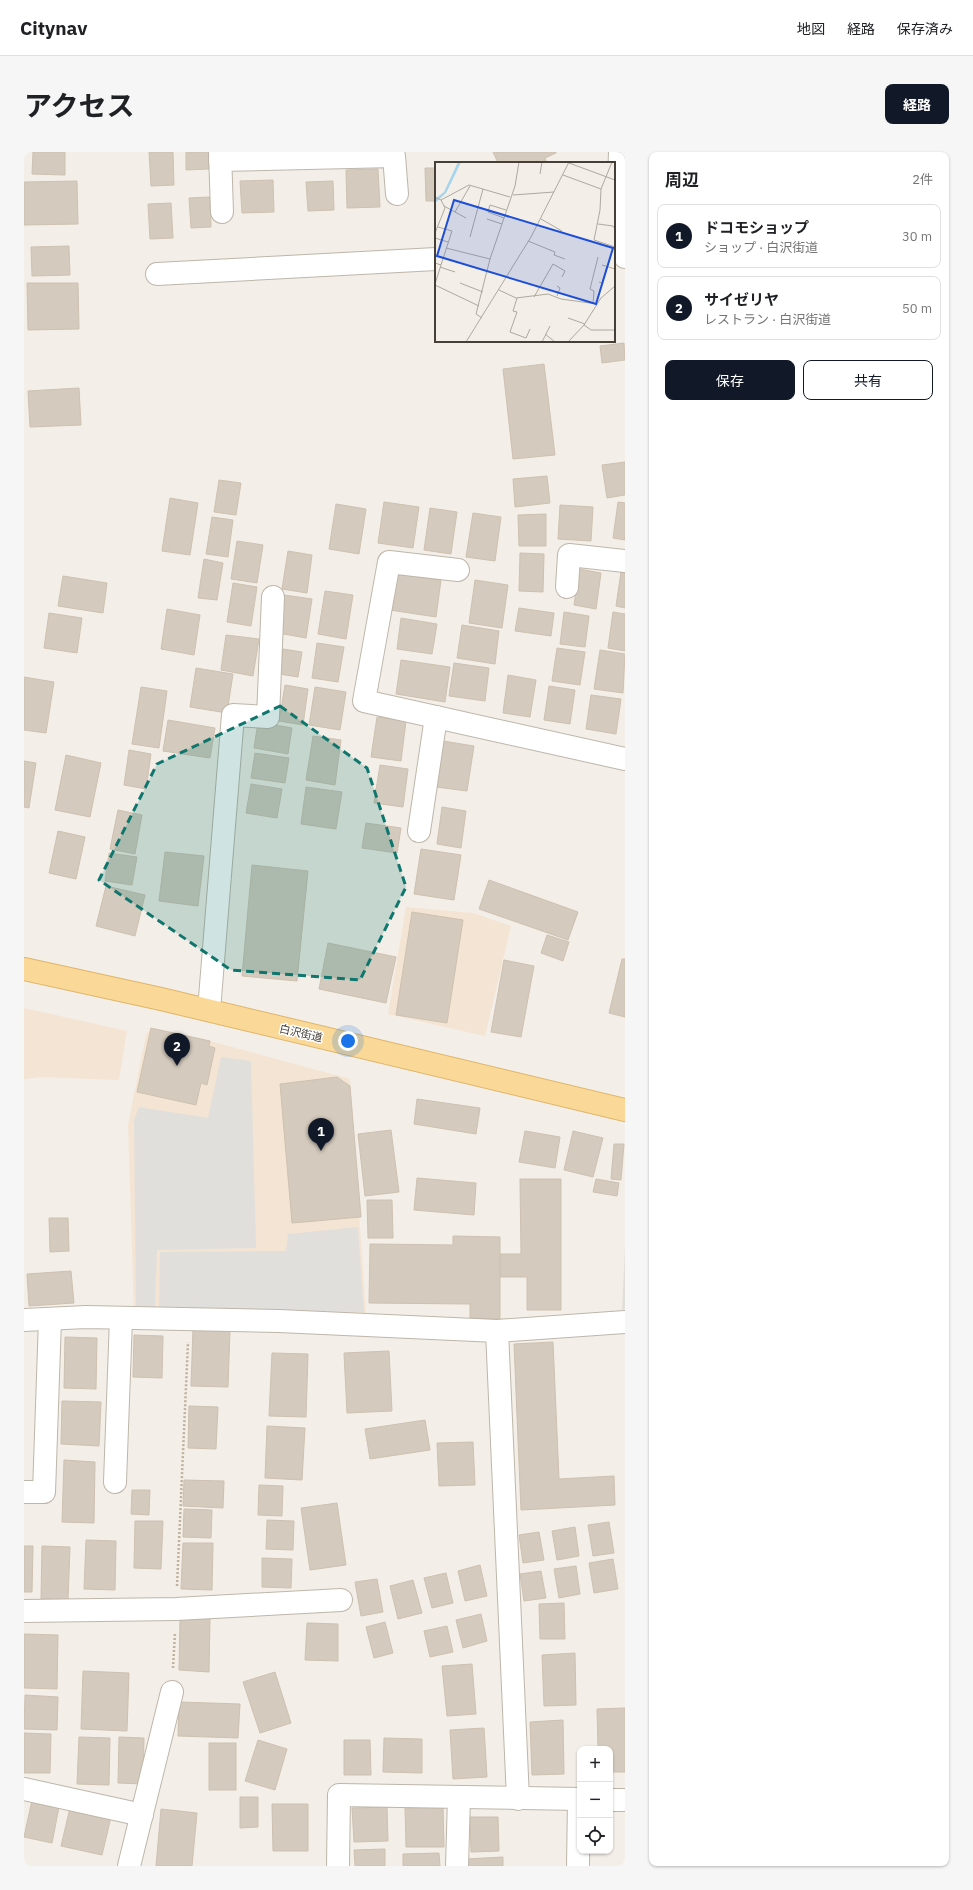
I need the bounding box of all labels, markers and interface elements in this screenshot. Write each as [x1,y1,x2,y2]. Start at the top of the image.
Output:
text: Citynav [20,16,87,40]
text: 地図 [797,20,825,38]
text: 経路 [847,20,875,38]
text: 保存済み [897,20,953,38]
button: 経路 [885,84,949,124]
text: アクセス [24,87,135,124]
inset map [435,162,615,342]
text: 周辺 [665,169,699,191]
text: 2件 [912,171,933,188]
text: ドコモショップ [704,218,809,237]
text: 1 [675,228,683,245]
text: 30 m [902,228,932,245]
text: ショップ · 白沢街道 [704,239,818,256]
text: サイゼリヤ [704,290,779,309]
text: 2 [675,300,683,317]
text: 50 m [902,300,932,317]
text: レストラン · 白沢街道 [704,311,831,328]
button: 保存 [665,360,795,400]
button: 共有 [803,360,933,400]
street label: 白沢街道 [278,1021,324,1045]
your location [338,1031,358,1051]
pin: 2 [164,1033,190,1066]
pin: 1 [308,1118,334,1151]
map controls [577,1746,613,1854]
button: + [577,1746,613,1782]
button: − [577,1782,613,1818]
button: locate [577,1818,613,1854]

